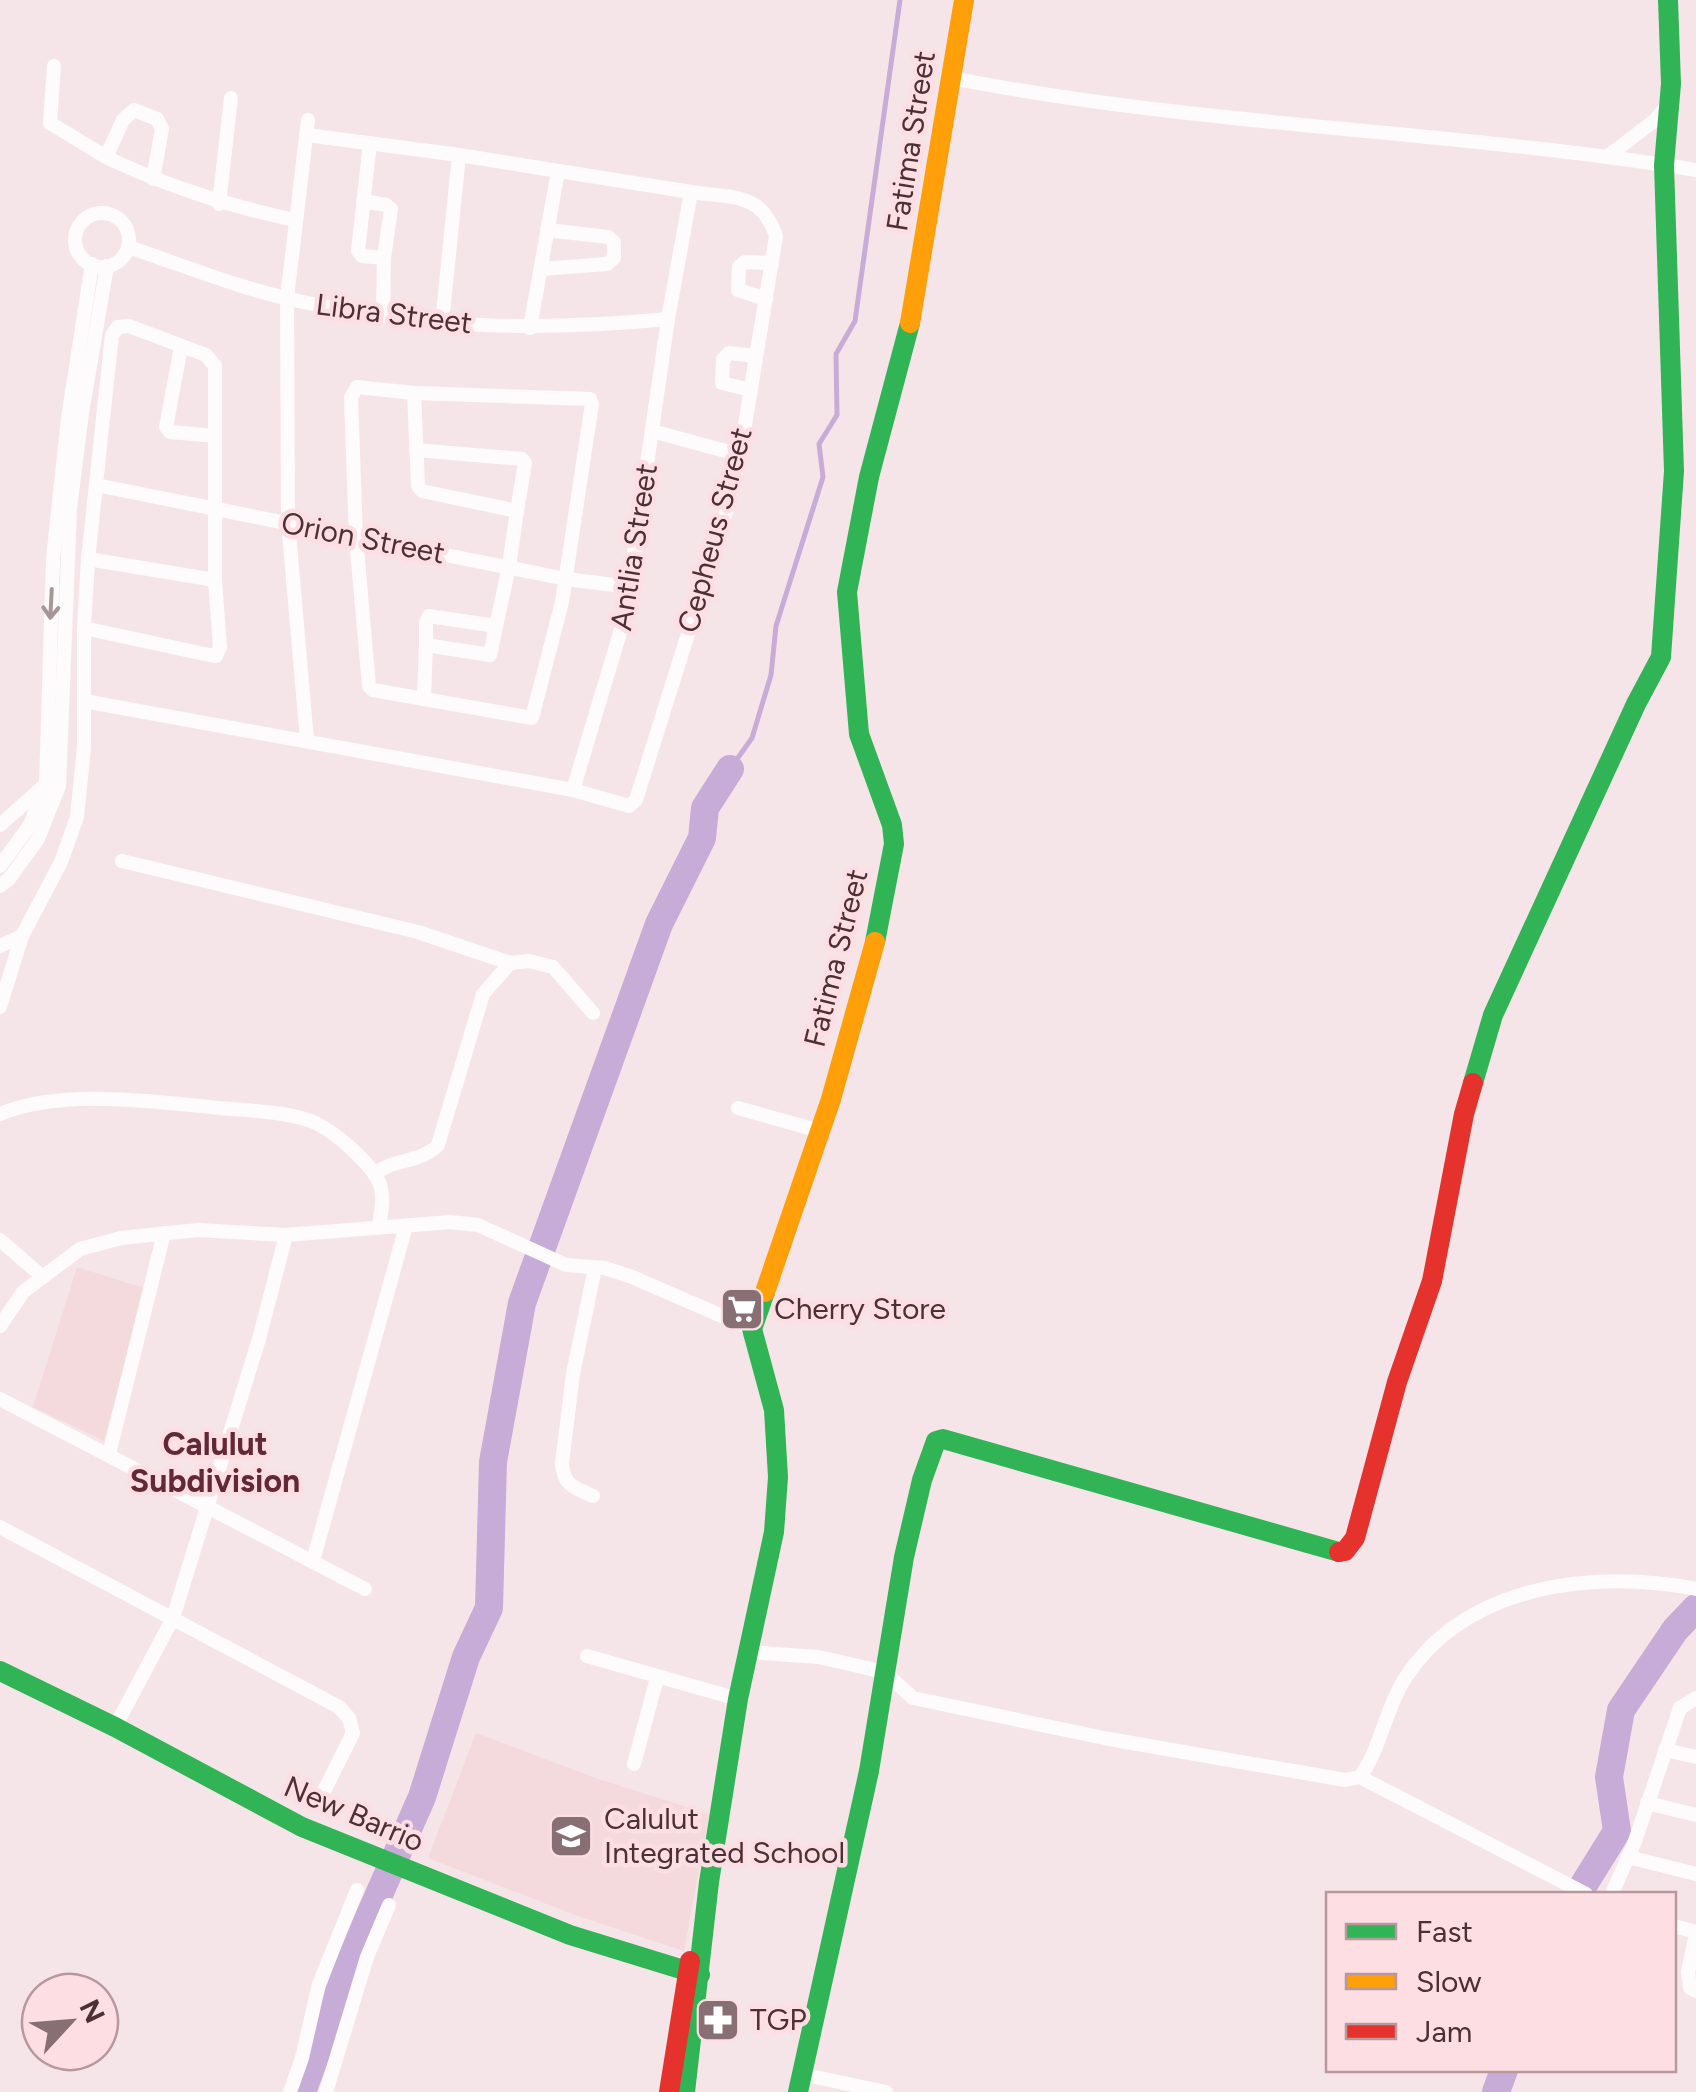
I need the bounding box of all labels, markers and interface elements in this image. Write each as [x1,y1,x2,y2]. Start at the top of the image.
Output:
street label: Fatima Street [878,48,943,234]
street label: Libra Street [314,286,474,341]
street label: Cepheus Street [669,423,760,637]
street label: Antlia Street [602,461,665,633]
street label: Orion Street [278,504,448,572]
one-way arrow [41,588,60,620]
street label: Fatima Street [796,865,875,1051]
supermarket icon: Cherry Store [719,1286,765,1332]
place label: Cherry Store [774,1290,946,1327]
district label: Calulut Subdivision [130,1425,300,1500]
street label: New Barrio [279,1768,430,1860]
place label: Calulut Integrated School [604,1800,845,1871]
school or university icon: Calulut Integrated School [548,1813,594,1859]
legend [1326,1892,1676,2072]
text: Fast [1416,1913,1473,1950]
text: Slow [1416,1963,1482,2000]
north arrow [20,1972,120,2072]
text: N [72,1994,112,2028]
pharmacy icon: TGP [695,1997,741,2043]
place label: TGP [750,2001,807,2038]
text: Jam [1416,2013,1472,2050]

